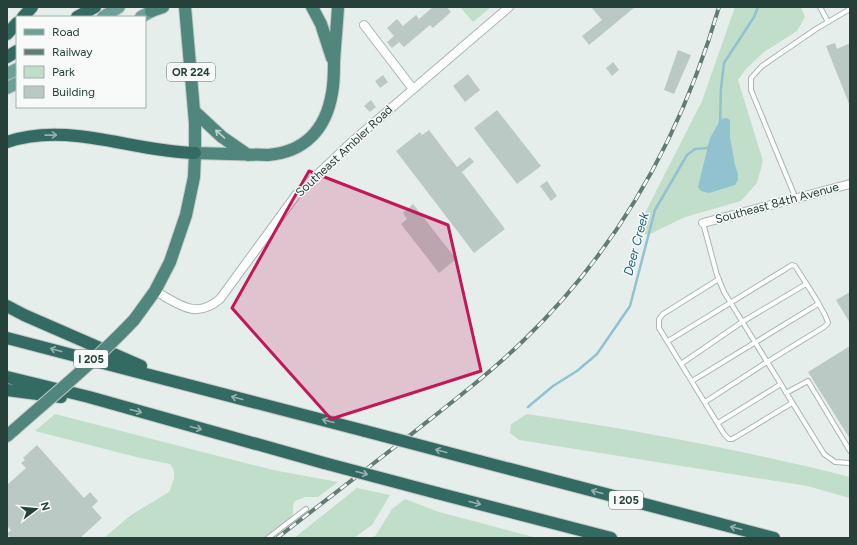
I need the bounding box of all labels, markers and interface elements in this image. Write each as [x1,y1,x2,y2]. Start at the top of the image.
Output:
legend [16,16,146,108]
text: Road [52,25,80,39]
text: Railway [52,45,93,59]
road number: OR 224 [167,63,215,81]
text: Park [52,65,75,79]
text: Building [52,85,95,99]
street label: Southeast Ambler Road [293,102,395,200]
one-way arrow [214,130,225,139]
one-way arrow [44,131,57,139]
street label: Southeast 84th Avenue [714,180,841,226]
water label: Deer Creek [620,210,652,277]
one-way arrow [49,346,62,353]
road number: I 205 [74,350,108,368]
one-way arrow [231,393,244,401]
one-way arrow [130,408,143,415]
one-way arrow [321,417,334,425]
one-way arrow [190,425,203,432]
one-way arrow [435,447,448,455]
one-way arrow [355,470,368,477]
one-way arrow [591,488,604,495]
north arrow [16,489,56,529]
road number: I 205 [609,491,643,509]
text: N [38,500,53,512]
one-way arrow [468,500,481,507]
one-way arrow [730,524,743,531]

